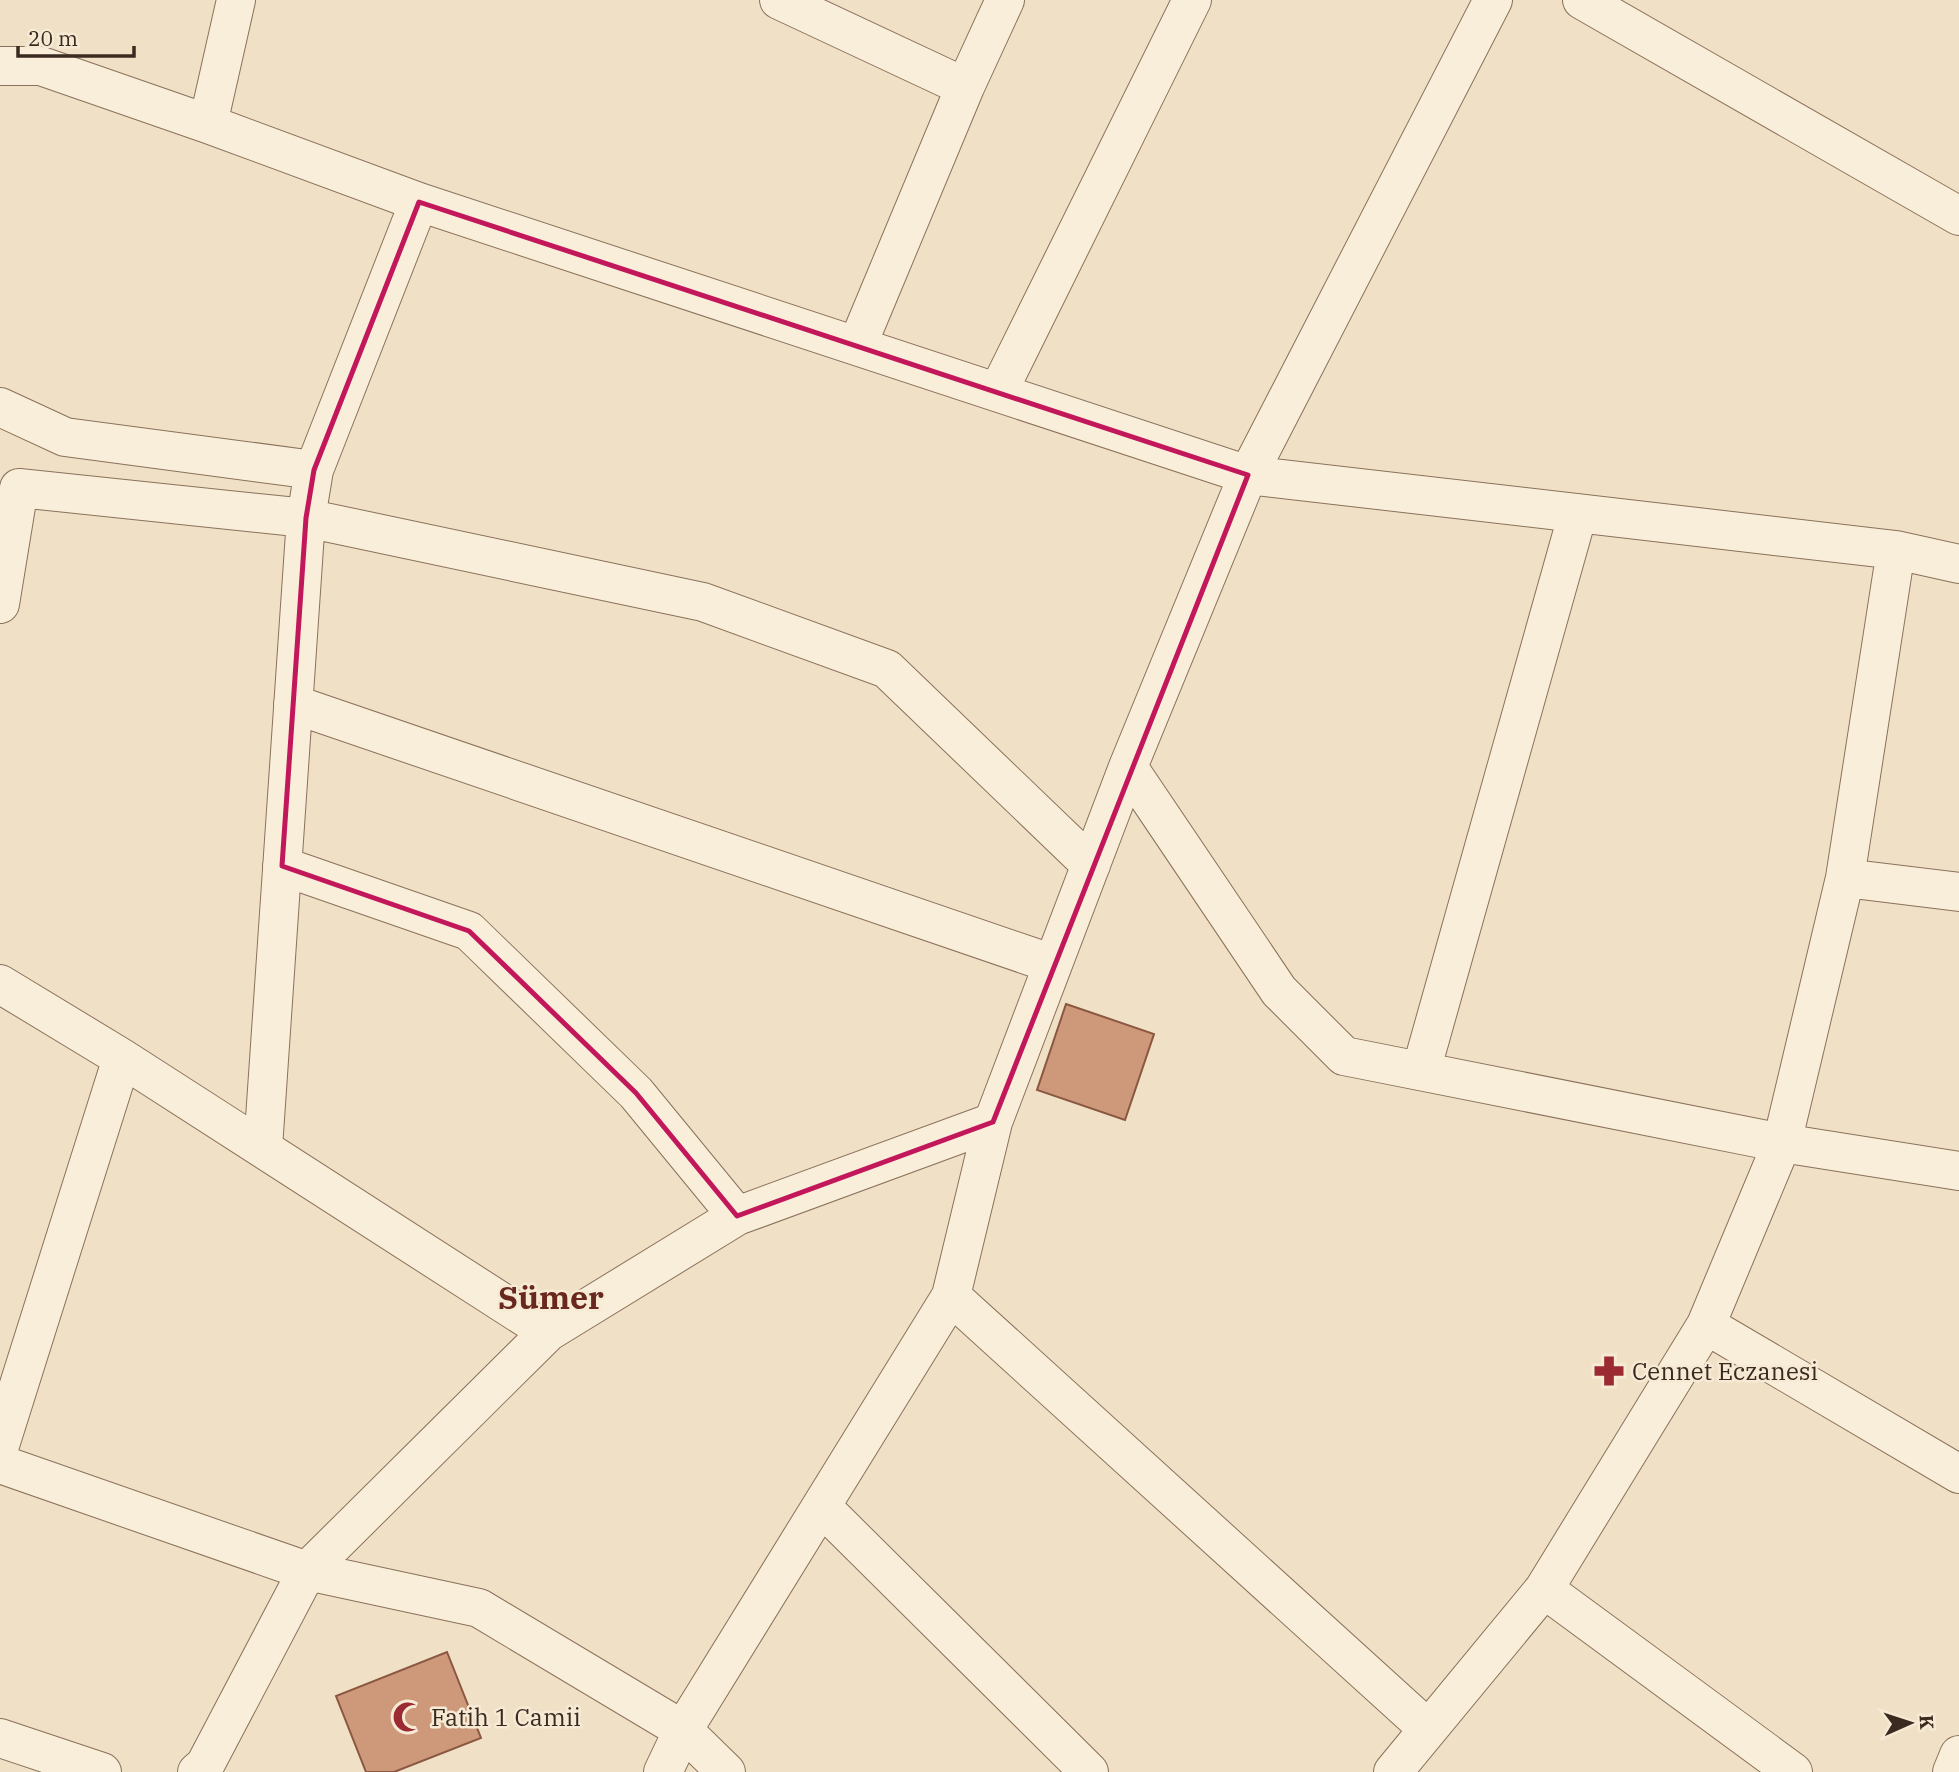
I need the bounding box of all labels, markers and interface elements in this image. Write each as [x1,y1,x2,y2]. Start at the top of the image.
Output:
scale bar [18,14,133,58]
text: 20 m [28,24,78,52]
district label: Sümer [498,1276,604,1318]
pharmacy icon: Cennet Eczanesi [1592,1354,1626,1388]
place label: Cennet Eczanesi [1632,1355,1818,1387]
north arrow [1875,1688,1945,1758]
mosque icon: Fatih 1 Camii [391,1700,425,1734]
place label: Fatih 1 Camii [431,1701,581,1733]
text: K [1915,1714,1939,1730]

